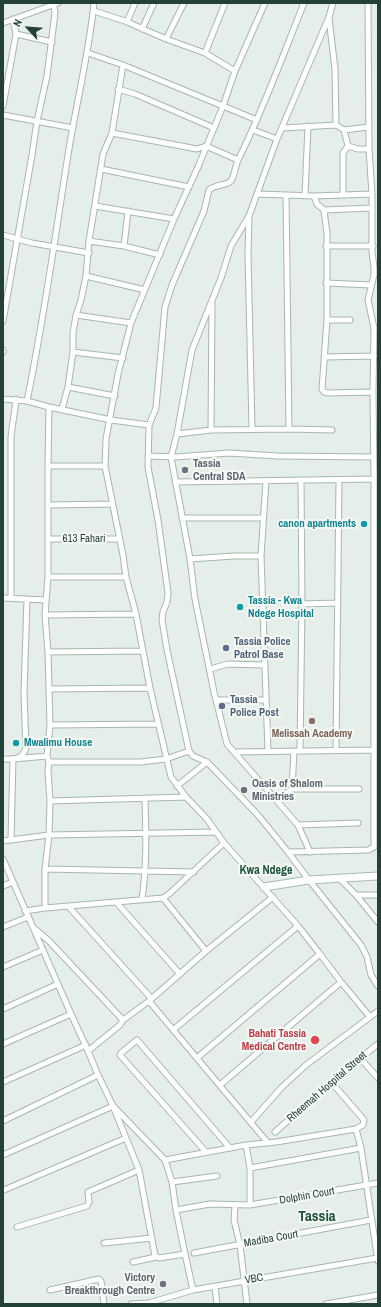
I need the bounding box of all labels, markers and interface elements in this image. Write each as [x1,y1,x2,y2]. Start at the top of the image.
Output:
north arrow [8,8,48,48]
text: N [9,17,25,29]
place label: Tassia Central SDA [193,457,246,483]
marker: Tassia Central SDA [180,465,190,475]
place label: canon apartments [278,517,356,531]
marker: canon apartments [359,519,369,529]
street label: 613 Fahari [62,532,106,546]
place label: Tassia - Kwa Ndege Hospital [248,594,314,620]
marker: Tassia - Kwa Ndege Hospital [235,602,245,612]
place label: Tassia Police Patrol Base [234,635,291,661]
marker: Tassia Police Patrol Base [221,643,231,653]
place label: Tassia Police Post [230,693,279,719]
marker: Tassia Police Post [217,701,227,711]
marker: Melissah Academy [307,716,317,726]
place label: Melissah Academy [272,727,352,741]
place label: Mwalimu House [24,736,92,750]
marker: Mwalimu House [11,738,21,748]
place label: Oasis of Shalom Ministries [252,777,323,803]
marker: Oasis of Shalom Ministries [239,785,249,795]
district label: Kwa Ndege [239,864,293,878]
place label: Bahati Tassia Medical Centre [242,1027,306,1053]
marker: Bahati Tassia Medical Centre [309,1034,321,1046]
street label: Rheemah Hospital Street [284,1049,370,1125]
street label: Dolphin Court [278,1185,336,1207]
district label: Tassia [298,1208,336,1226]
street label: Madiba Court [243,1228,299,1250]
place label: Victory Breakthrough Centre [65,1271,155,1297]
street label: VBC [244,1271,264,1287]
marker: Victory Breakthrough Centre [158,1279,168,1289]

